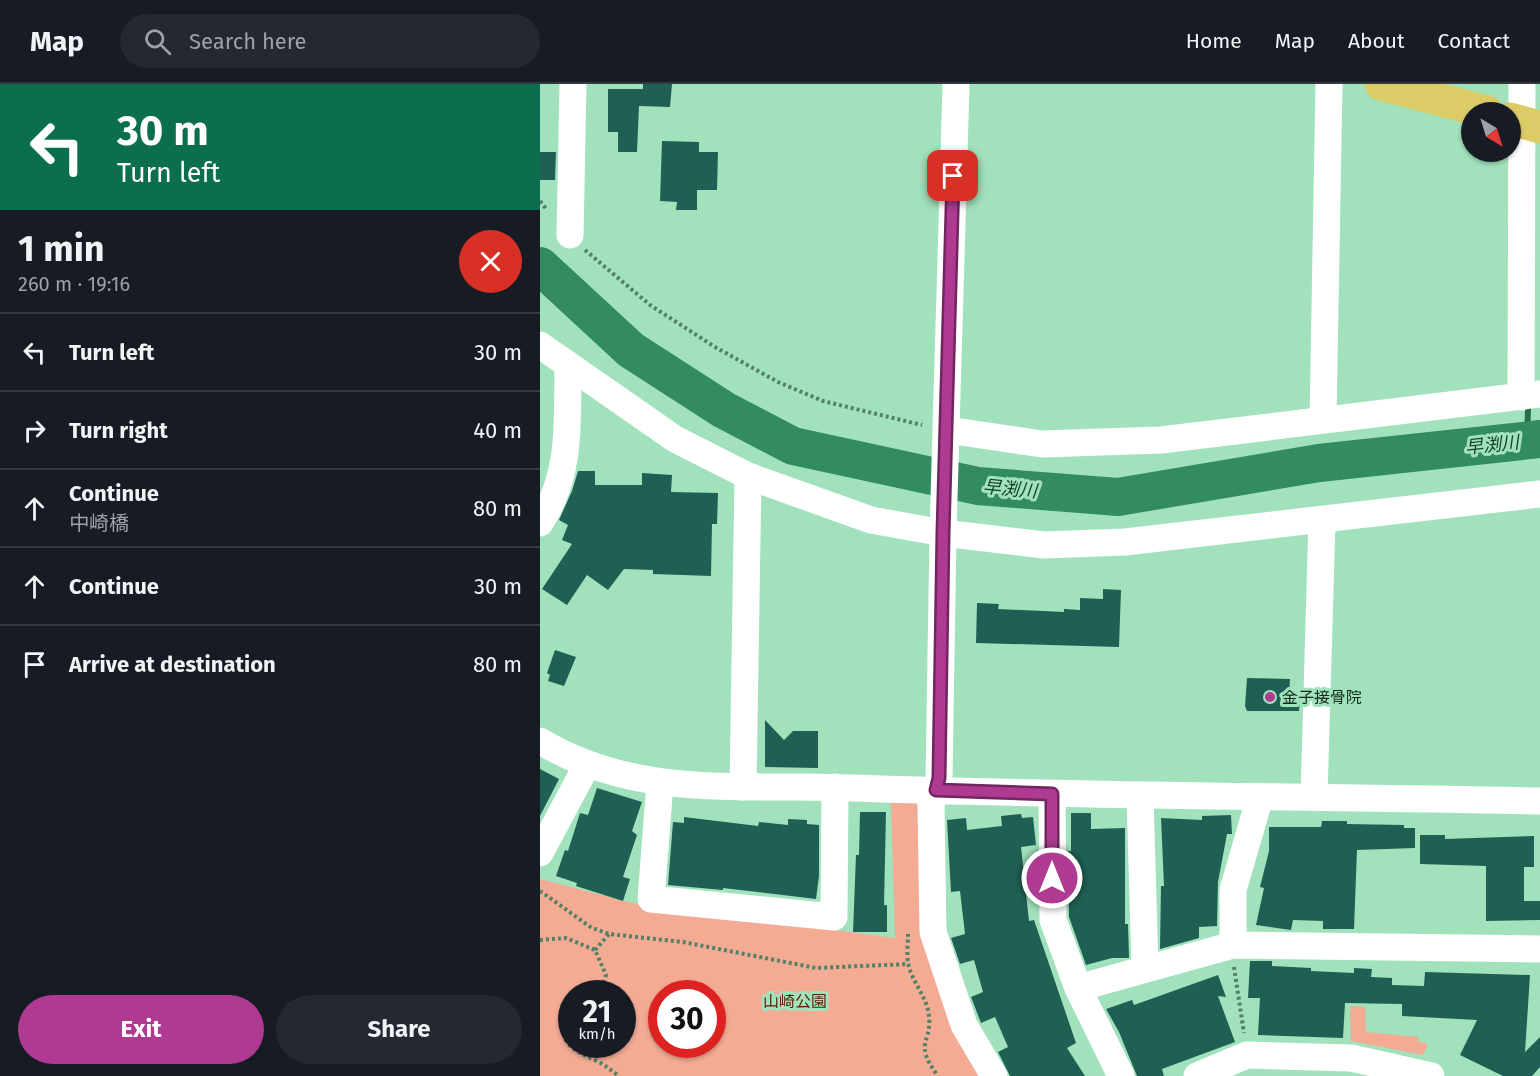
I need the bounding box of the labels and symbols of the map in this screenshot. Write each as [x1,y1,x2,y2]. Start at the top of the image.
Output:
north arrow [1461,102,1521,162]
pin [927,150,978,201]
water label: 早渕川 [1464,431,1522,459]
water label: 早渕川 [982,476,1040,502]
place label: 金子接骨院 [1282,688,1362,707]
marker: 金子接骨院 [1263,690,1277,704]
position arrow [1020,846,1084,910]
speed limit sign: 30 [648,980,726,1058]
park label: 山崎公園 [763,992,827,1011]

